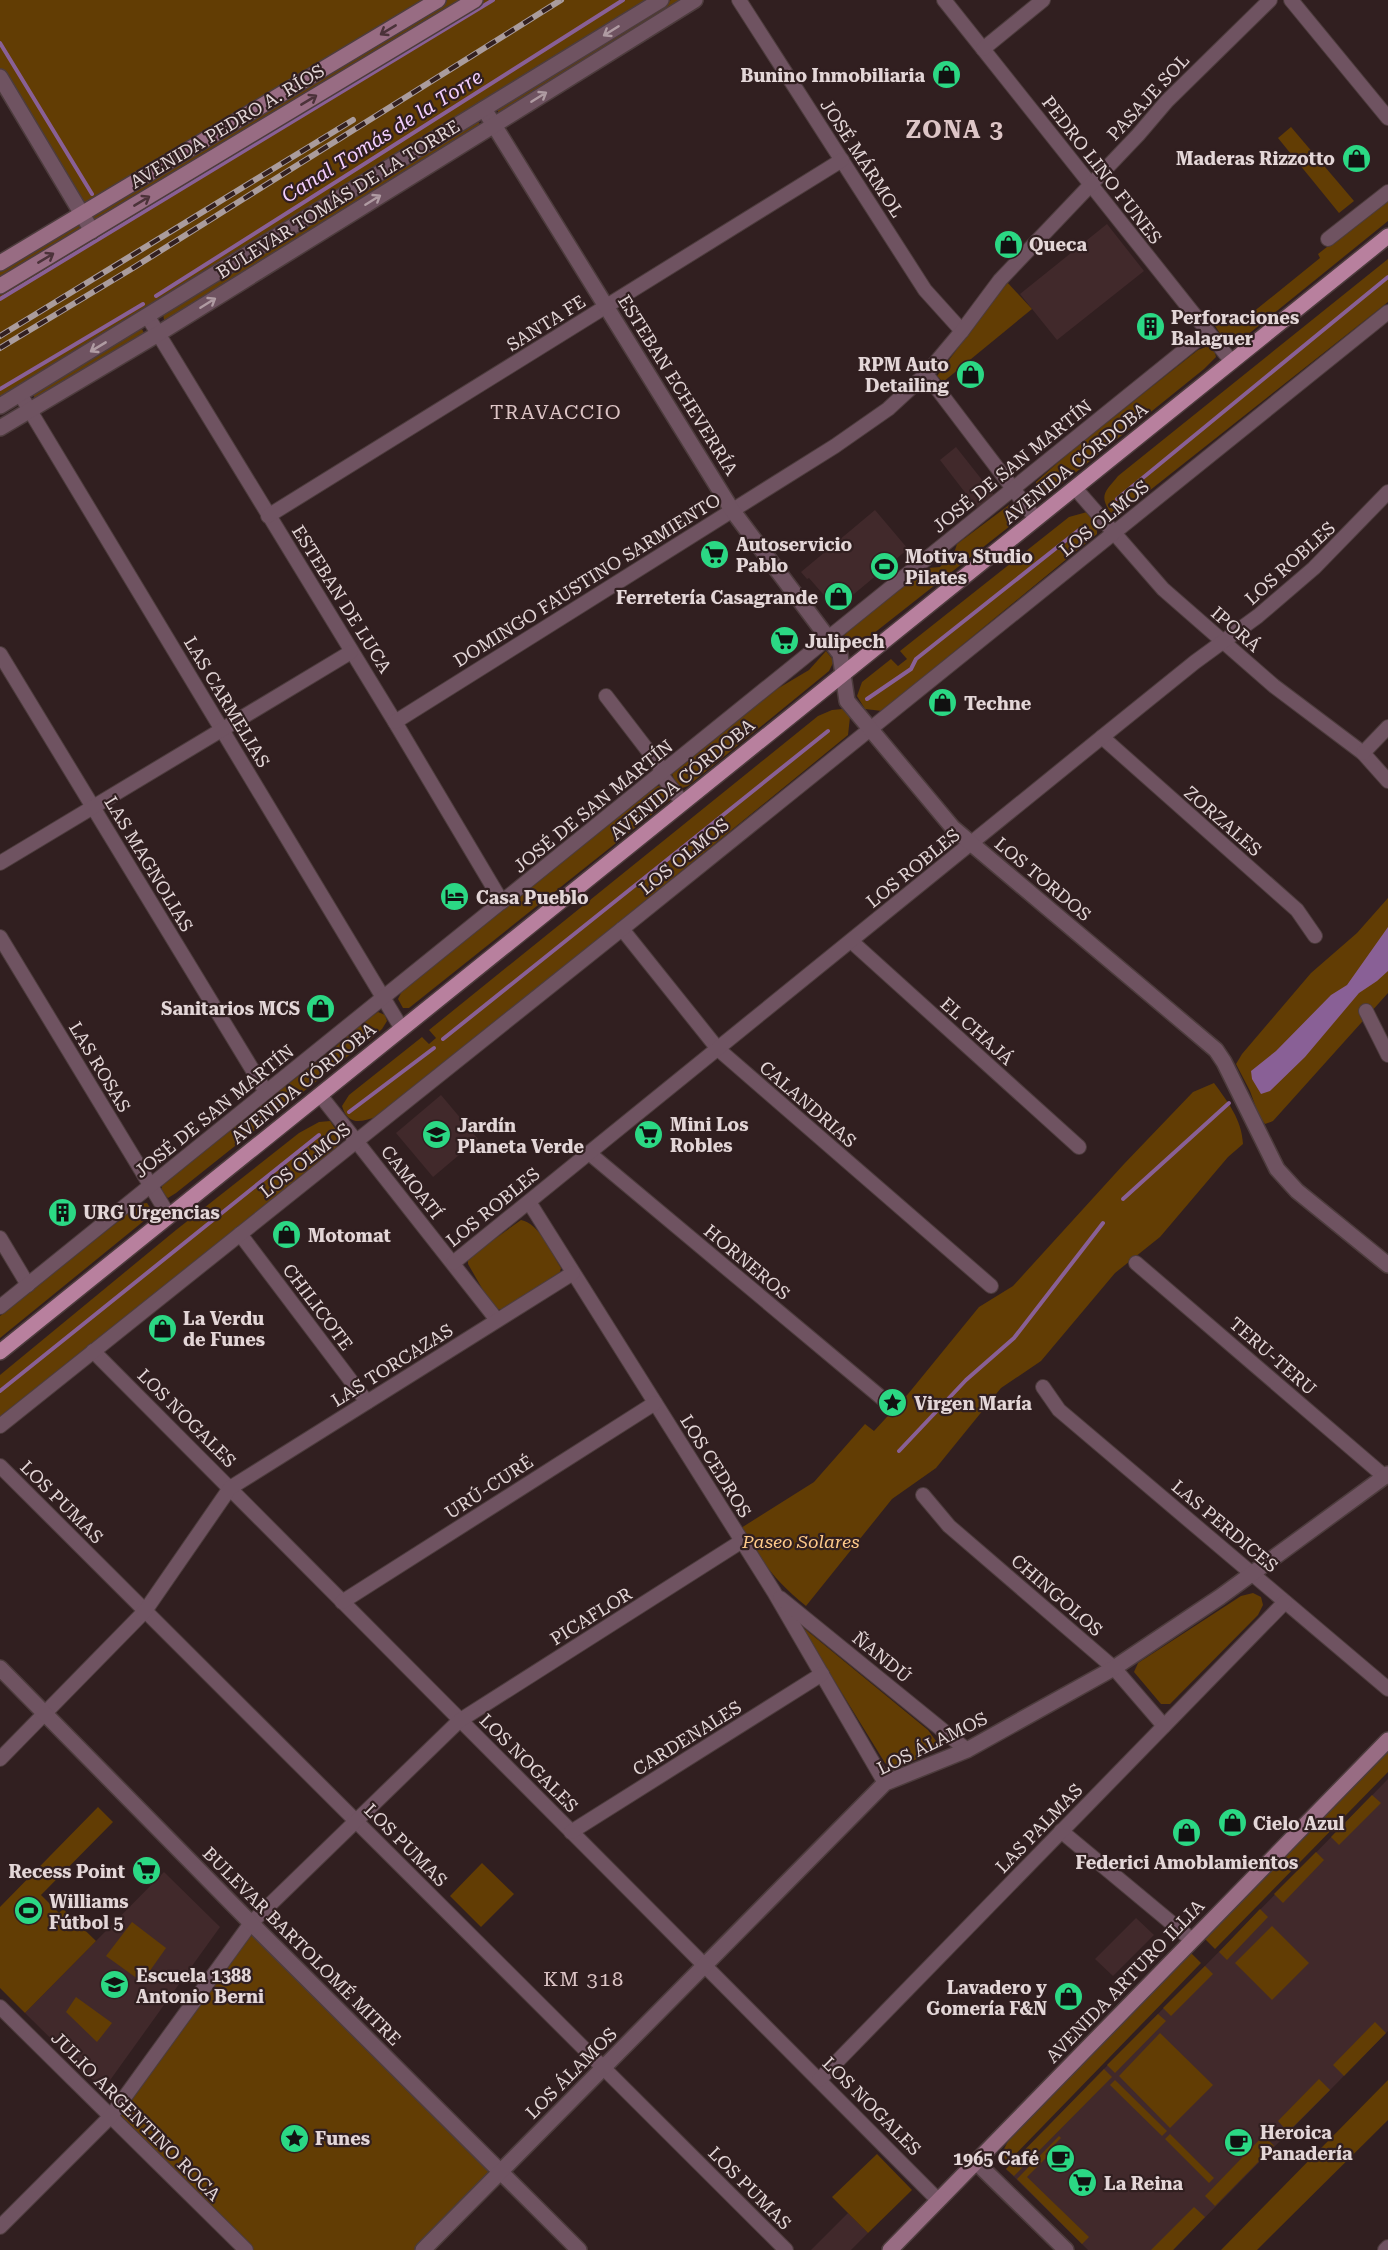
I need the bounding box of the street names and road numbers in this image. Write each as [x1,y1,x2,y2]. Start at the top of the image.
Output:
street label: PASAJE SOL [1103,49,1193,145]
street label: AVENIDA PEDRO A. RÍOS [126,60,328,192]
street label: PEDRO LINO FUNES [1038,92,1166,248]
street label: JOSÉ MÁRMOL [816,95,908,221]
street label: BULEVAR TOMÁS DE LA TORRE [212,115,464,283]
street label: SANTA FE [503,291,589,355]
street label: ESTEBAN ECHEVERRÍA [614,291,742,479]
street label: JOSÉ DE SAN MARTÍN [928,395,1096,537]
street label: AVENIDA CÓRDOBA [998,398,1152,528]
street label: LOS OLMOS [1055,476,1153,560]
street label: DOMINGO FAUSTINO SARMIENTO [450,489,724,671]
street label: LOS ROBLES [1241,517,1339,609]
street label: ESTEBAN DE LUCA [288,521,396,677]
street label: IPORÁ [1207,602,1265,656]
street label: LAS CARMELIAS [180,633,274,771]
street label: AVENIDA CÓRDOBA [605,714,759,844]
street label: JOSÉ DE SAN MARTÍN [509,735,677,877]
street label: ZORZALES [1180,782,1266,860]
street label: LAS MAGNOLIAS [100,793,198,935]
street label: LOS OLMOS [635,814,733,898]
street label: LOS ROBLES [862,824,964,912]
street label: LOS TORDOS [991,833,1095,925]
street label: EL CHAJÁ [936,993,1018,1069]
street label: LAS ROSAS [65,1018,135,1116]
street label: AVENIDA CÓRDOBA [226,1018,380,1148]
street label: JOSÉ DE SAN MARTÍN [130,1040,298,1182]
street label: CALANDRIAS [755,1056,861,1152]
street label: LOS OLMOS [256,1118,354,1202]
street label: CAMOATÍ [377,1141,447,1223]
street label: LOS ROBLES [442,1163,544,1251]
street label: HORNEROS [700,1220,794,1304]
street label: CHILICOTE [279,1260,357,1354]
street label: TERU-TERU [1225,1313,1321,1399]
street label: LAS TORCAZAS [327,1319,457,1411]
street label: LOS NOGALES [133,1364,241,1472]
street label: LOS CEDROS [676,1411,756,1521]
street label: URÚ-CURÉ [441,1451,537,1523]
street label: LOS PUMAS [16,1456,108,1548]
street label: LAS PERDICES [1168,1476,1282,1576]
street label: CHINGOLOS [1007,1550,1107,1640]
street label: PICAFLOR [546,1582,636,1649]
street label: ÑANDÚ [848,1627,916,1687]
street label: CARDENALES [629,1696,745,1780]
street label: LOS ÁLAMOS [873,1707,991,1779]
street label: LOS NOGALES [475,1709,583,1817]
street label: LAS PALMAS [991,1779,1087,1877]
street label: LOS PUMAS [360,1799,452,1891]
street label: BULEVAR BARTOLOMÉ MITRE [199,1843,405,2049]
street label: AVENIDA ARTURO ILLIA [1042,1895,1209,2067]
street label: LOS ÁLAMOS [521,2023,621,2123]
street label: JULIO ARGENTINO ROCA [47,2027,225,2205]
street label: LOS NOGALES [818,2052,926,2160]
street label: LOS PUMAS [704,2142,796,2234]

